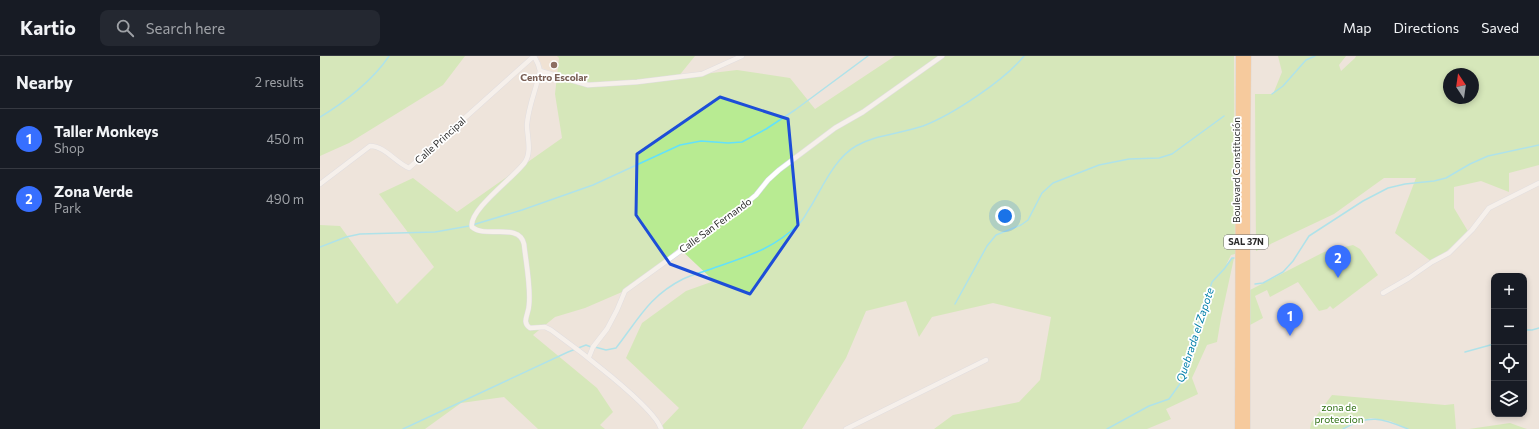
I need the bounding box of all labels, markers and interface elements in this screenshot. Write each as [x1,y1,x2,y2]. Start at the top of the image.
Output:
search box [100,10,380,46]
text: Kartio [20,16,76,39]
icon: search [114,17,136,39]
text: Search here [146,19,225,37]
text: Map [1343,19,1372,36]
text: Directions [1394,19,1459,36]
text: Saved [1481,19,1519,36]
marker: Centro Escolar [549,60,559,70]
north arrow [1443,68,1479,104]
place label: Centro Escolar [520,71,588,83]
text: Nearby [16,72,73,93]
text: 2 results [255,74,304,90]
street label: Calle Principal [412,114,468,166]
street label: Boulevard Constitución [1230,117,1242,223]
text: Taller Monkeys [54,122,159,140]
text: 1 [26,131,32,147]
text: 450 m [266,131,304,147]
text: Shop [54,140,85,156]
text: Zona Verde [54,182,133,200]
text: 2 [25,191,33,207]
text: 490 m [266,191,304,207]
street label: Calle San Fernando [677,195,753,255]
text: Park [54,200,81,216]
your location [995,206,1015,226]
road number: SAL 37N [1224,235,1268,249]
pin: 2 [1325,245,1351,278]
map controls [1491,273,1527,417]
button: + [1491,273,1527,309]
water label: Quebrada el Zapote [1173,286,1216,384]
pin: 1 [1277,303,1303,336]
button: − [1491,309,1527,345]
button: locate [1491,345,1527,381]
button: layers [1491,381,1527,417]
park label: zona de proteccion [1314,401,1364,425]

